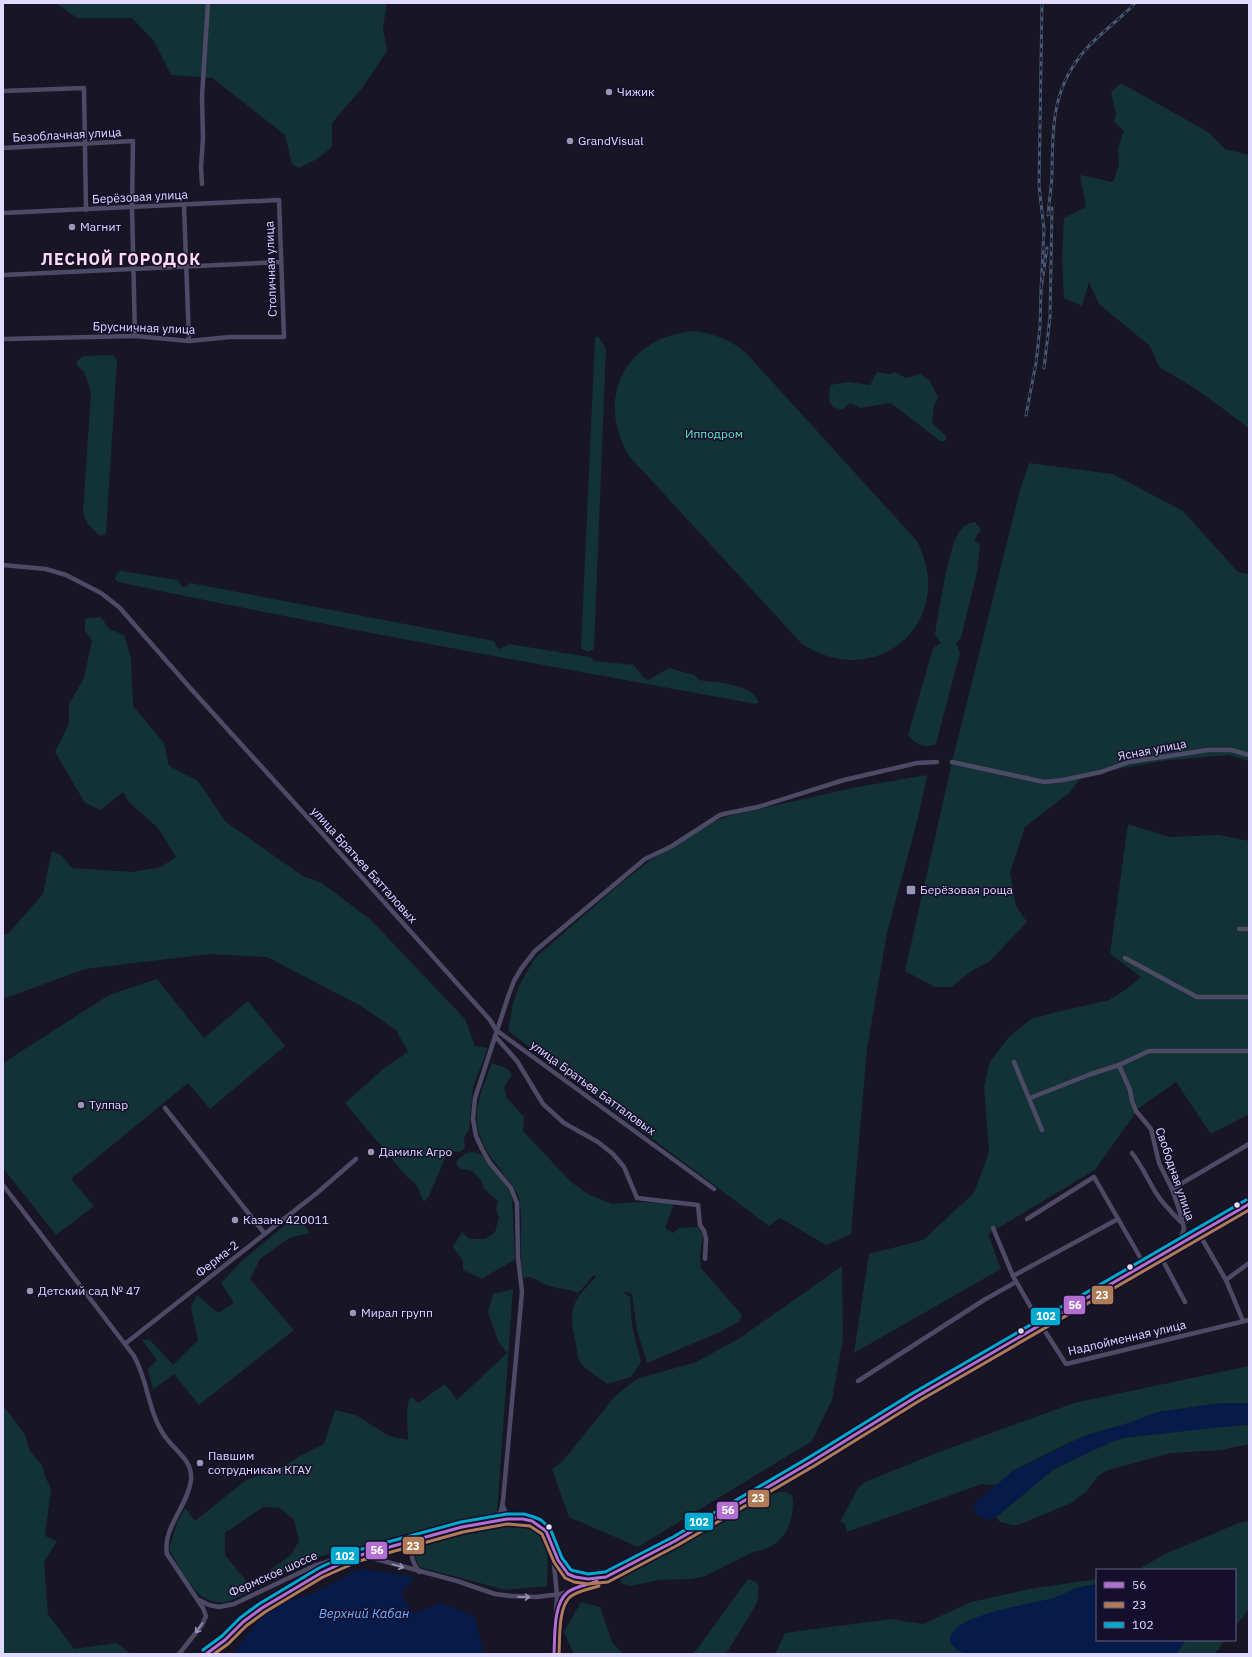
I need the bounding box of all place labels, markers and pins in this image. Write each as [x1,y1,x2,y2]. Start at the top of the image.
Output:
place label: Чижик [617,84,655,99]
marker: Чижик [604,87,614,97]
place label: GrandVisual [578,133,644,148]
marker: GrandVisual [565,136,575,146]
place label: Магнит [80,219,121,234]
marker: Магнит [67,222,77,232]
place label: Берёзовая роща [920,882,1013,897]
marker: Берёзовая роща [905,884,917,896]
place label: Тулпар [89,1097,128,1112]
marker: Тулпар [76,1100,86,1110]
place label: Дамилк Агро [379,1144,453,1159]
marker: Дамилк Агро [366,1147,376,1157]
unlabelled marker [1232,1200,1242,1210]
place label: Казань 420011 [243,1212,329,1227]
marker: Казань 420011 [230,1215,240,1225]
unlabelled marker [1125,1262,1135,1272]
place label: Детский сад № 47 [38,1283,140,1298]
marker: Детский сад № 47 [25,1286,35,1296]
place label: Мирал групп [361,1305,433,1320]
marker: Мирал групп [348,1308,358,1318]
unlabelled marker [1016,1326,1026,1336]
place label: Павшим сотрудникам КГАУ [208,1448,312,1477]
marker: Павшим сотрудникам КГАУ [195,1458,205,1468]
unlabelled marker [544,1522,554,1532]

